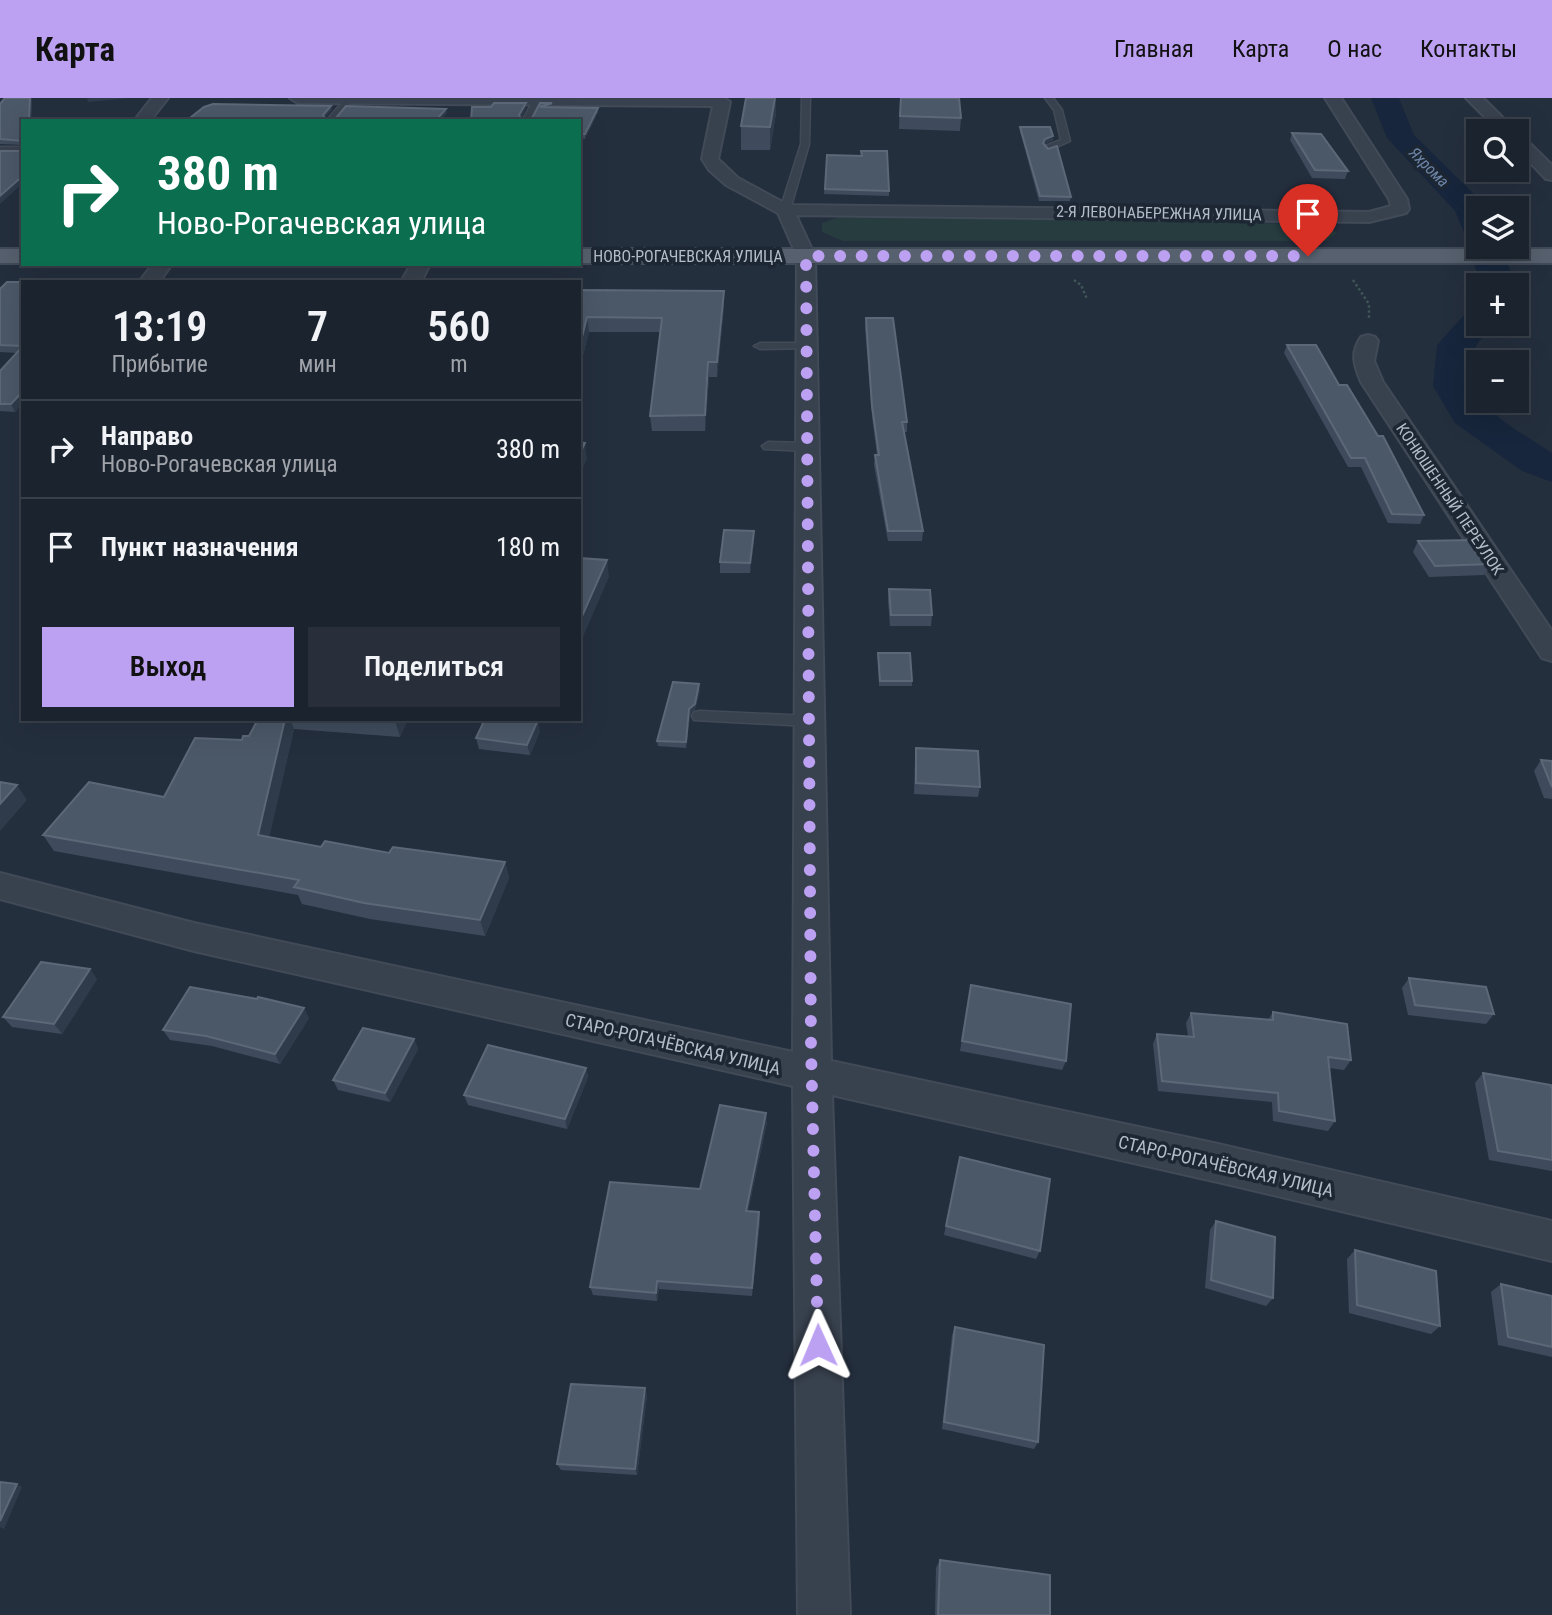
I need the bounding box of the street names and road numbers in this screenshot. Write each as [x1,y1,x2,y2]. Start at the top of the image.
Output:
street label: 2-Я ЛЕВОНАБЕРЕЖНАЯ УЛИЦА [1056,202,1262,224]
street label: НОВО-РОГАЧЕВСКАЯ УЛИЦА [593,247,783,266]
street label: КОНЮШЕННЫЙ ПЕРЕУЛОК [1392,420,1508,578]
street label: СТАРО-РОГАЧЁВСКАЯ УЛИЦА [563,1009,783,1079]
street label: СТАРО-РОГАЧЁВСКАЯ УЛИЦА [1116,1131,1336,1201]

